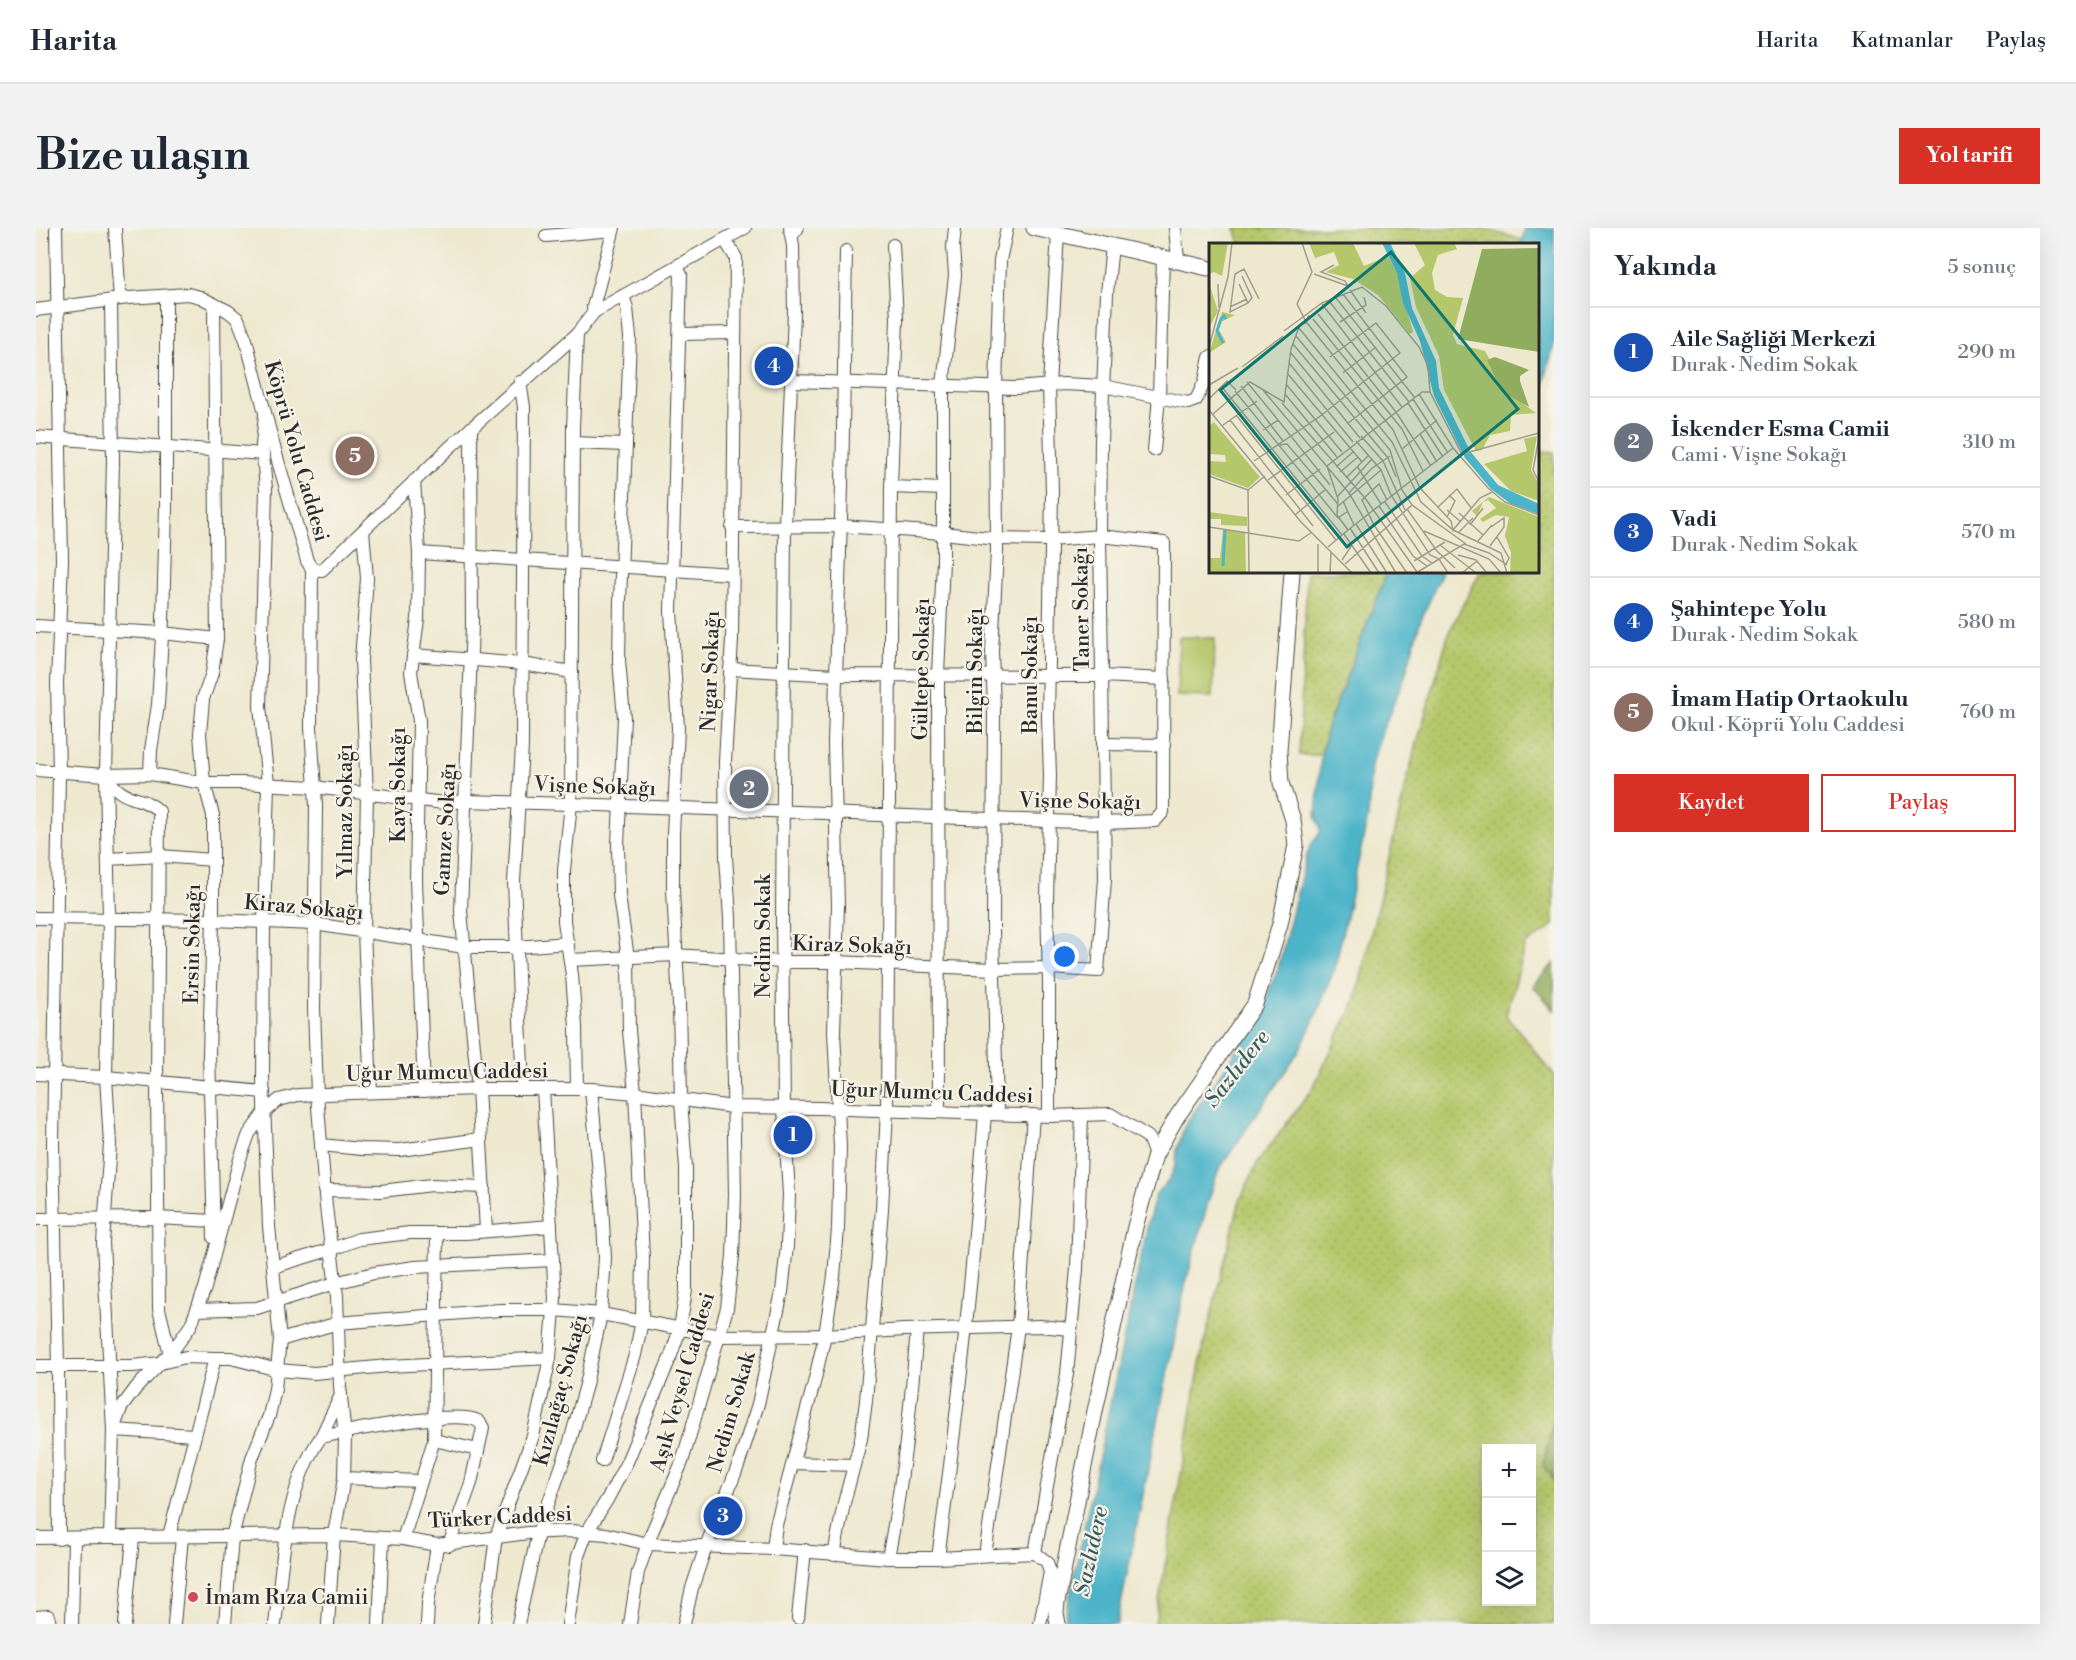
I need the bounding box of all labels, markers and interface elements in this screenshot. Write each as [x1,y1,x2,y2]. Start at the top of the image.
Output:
text: Harita [30,24,117,59]
text: Harita [1756,28,1818,54]
text: Katmanlar [1851,28,1953,54]
text: Paylaş [1986,28,2046,54]
button: Yol tarifi [1899,128,2040,184]
text: Bize ulaşın [36,130,250,183]
inset map [1209,243,1539,573]
text: Yakında [1614,251,1717,283]
text: 5 sonuç [1947,255,2016,280]
text: Aile Sağliği Merkezi [1671,326,1876,353]
text: 1 [1629,340,1638,365]
text: 290 m [1958,340,2016,365]
pin: 4 [754,344,794,388]
text: Durak · Nedim Sokak [1671,353,1857,378]
street label: Köprü Yolu Caddesi [258,358,334,545]
text: İskender Esma Camii [1671,416,1890,443]
text: 2 [1627,430,1640,455]
text: 310 m [1963,430,2016,455]
pin: 5 [336,434,374,478]
text: Cami · Vişne Sokağı [1671,443,1847,468]
text: Vadi [1671,506,1717,533]
text: 3 [1627,520,1640,545]
text: 570 m [1961,520,2016,545]
text: Durak · Nedim Sokak [1671,533,1857,558]
street label: Taner Sokağı [1068,546,1096,672]
text: Şahintepe Yolu [1671,596,1827,623]
street label: Gültepe Sokağı [908,597,936,740]
street label: Bilgin Sokağı [963,608,989,735]
street label: Nigar Sokağı [696,610,726,732]
text: 4 [1627,610,1640,635]
text: 580 m [1958,610,2016,635]
street label: Banu Sokağı [1018,616,1044,735]
text: Durak · Nedim Sokak [1671,623,1857,648]
text: İmam Hatip Ortaokulu [1671,686,1909,713]
text: 5 [1627,700,1640,725]
text: 760 m [1960,700,2016,725]
text: Okul · Köprü Yolu Caddesi [1671,713,1905,738]
street label: Kaya Sokağı [386,727,412,843]
street label: Yılmaz Sokağı [333,744,359,879]
street label: Gamze Sokağı [430,762,462,896]
pin: 2 [730,766,768,812]
street label: Vişne Sokağı [532,772,657,802]
button: Kaydet [1614,774,1809,832]
button: Paylaş [1821,774,2016,832]
street label: Vişne Sokağı [1018,788,1142,816]
street label: Nedim Sokak [751,873,777,998]
street label: Ersin Sokağı [179,883,207,1004]
street label: Kiraz Sokağı [243,890,365,926]
street label: Kiraz Sokağı [791,931,913,961]
your location [1050,942,1079,971]
water label: Sazlıdere [1199,1025,1276,1113]
street label: Uğur Mumcu Caddesi [345,1058,549,1088]
street label: Uğur Mumcu Caddesi [830,1076,1034,1110]
pin: 1 [774,1112,813,1158]
street label: Aşık Veysel Caddesi [645,1289,721,1476]
street label: Kızılağaç Sokağı [528,1311,594,1469]
street label: Nedim Sokak [702,1348,762,1476]
map controls [1482,1444,1536,1606]
button: + [1482,1444,1536,1498]
pin: 3 [704,1494,742,1538]
button: − [1482,1498,1536,1552]
street label: Türker Caddesi [427,1501,573,1535]
water label: Sazlıdere [1069,1504,1114,1599]
button: layers [1482,1552,1536,1606]
place label: İmam Rıza Camii [205,1583,369,1611]
marker: İmam Rıza Camii [186,1590,200,1604]

